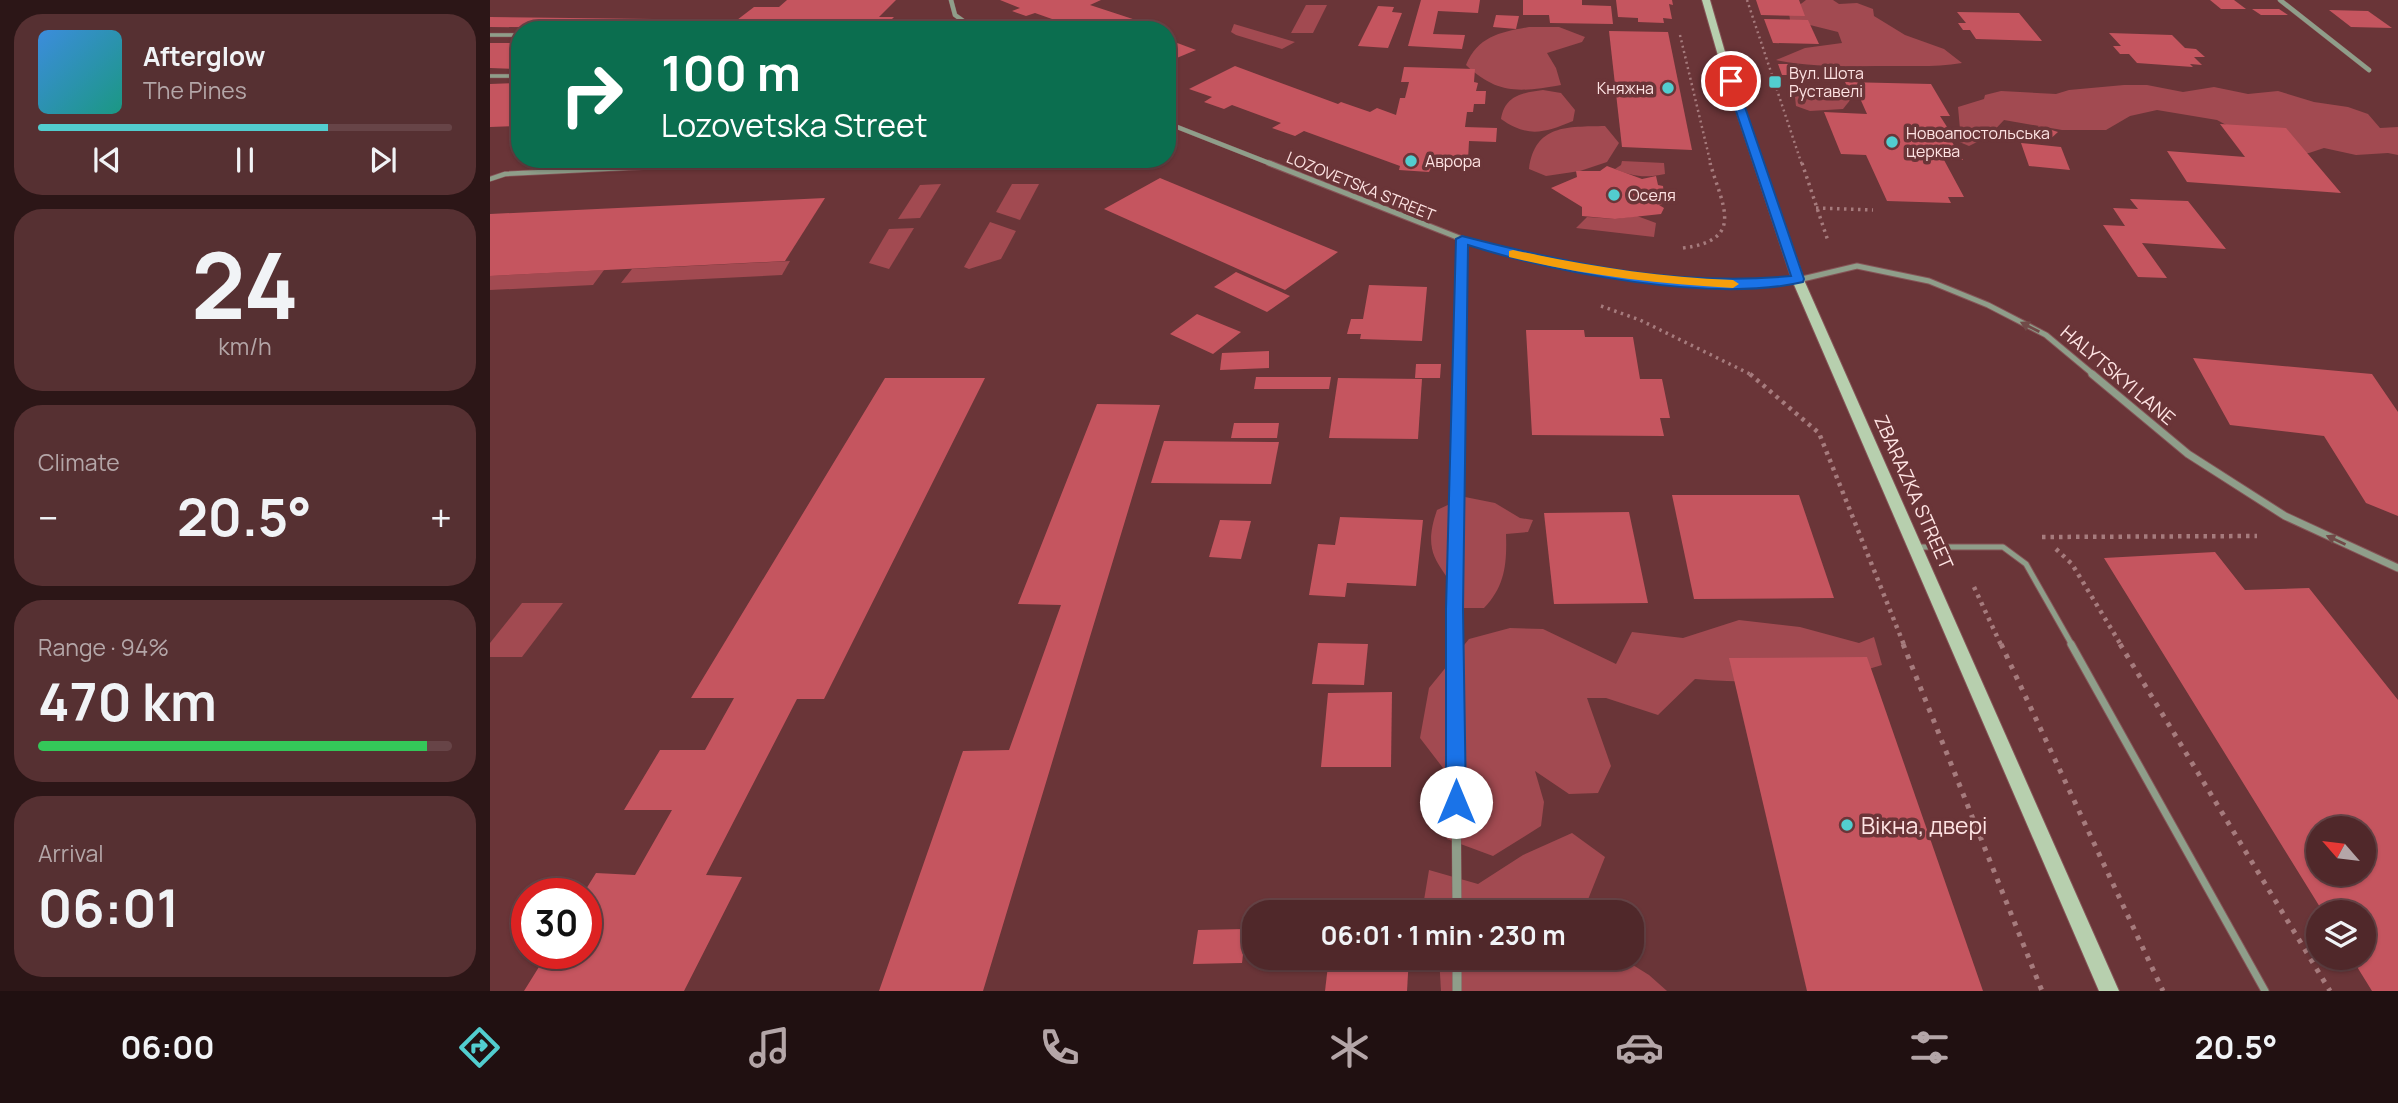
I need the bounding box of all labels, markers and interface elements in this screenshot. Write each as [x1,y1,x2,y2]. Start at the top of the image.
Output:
text: Afterglow [143,38,265,74]
text: 100 m [661,39,801,106]
icon: right [546,49,637,140]
pin [1701,51,1761,111]
icon: arrive [1712,62,1750,100]
place label: Вул. Шота Руставелі [1789,62,1864,102]
text: The Pines [143,74,247,106]
marker: Вул. Шота Руставелі [1767,74,1783,90]
place label: Княжна [1597,77,1654,99]
marker: Княжна [1660,80,1676,96]
text: Lozovetska Street [661,103,928,147]
place label: Новоапостольська церква [1906,122,2050,162]
marker: Новоапостольська церква [1884,134,1900,150]
icon: previous [88,141,126,179]
icon: pause [226,141,264,179]
icon: next [364,141,402,179]
street label: LOZOVETSKA STREET [1283,146,1439,226]
place label: Аврора [1425,150,1481,172]
marker: Аврора [1403,153,1419,169]
place label: Оселя [1628,184,1676,206]
marker: Оселя [1606,187,1622,203]
text: 24 [191,222,299,346]
street label: HALYTSKYI LANE [2055,319,2181,431]
one-way arrow [2020,321,2040,333]
text: km/h [218,330,272,362]
street label: ZBARAZKA STREET [1868,411,1960,574]
text: Climate [38,446,120,478]
text: 20.5° [177,481,312,552]
text: − [38,491,59,543]
text: + [430,491,452,543]
one-way arrow [2326,534,2346,546]
text: Range · 94% [38,631,169,663]
text: 470 km [38,666,217,737]
position arrow [1419,765,1493,839]
place label: Вікна, двері [1861,809,1987,841]
north arrow [2306,816,2376,886]
map controls [2306,816,2376,970]
marker: Вікна, двері [1839,817,1855,833]
text: Arrival [38,837,104,869]
text: 06:01 [38,872,179,943]
speed limit sign: 30 [511,878,602,969]
button: layers [2306,900,2376,970]
text: 06:01 · 1 min · 230 m [1320,917,1566,953]
icon: directions [455,1023,504,1072]
icon: music [745,1023,794,1072]
icon: phone [1035,1023,1084,1072]
icon: climate [1325,1023,1374,1072]
icon: car [1615,1023,1664,1072]
icon: filters [1905,1023,1954,1072]
text: 06:00 [120,1025,214,1069]
text: 20.5° [2194,1025,2277,1069]

